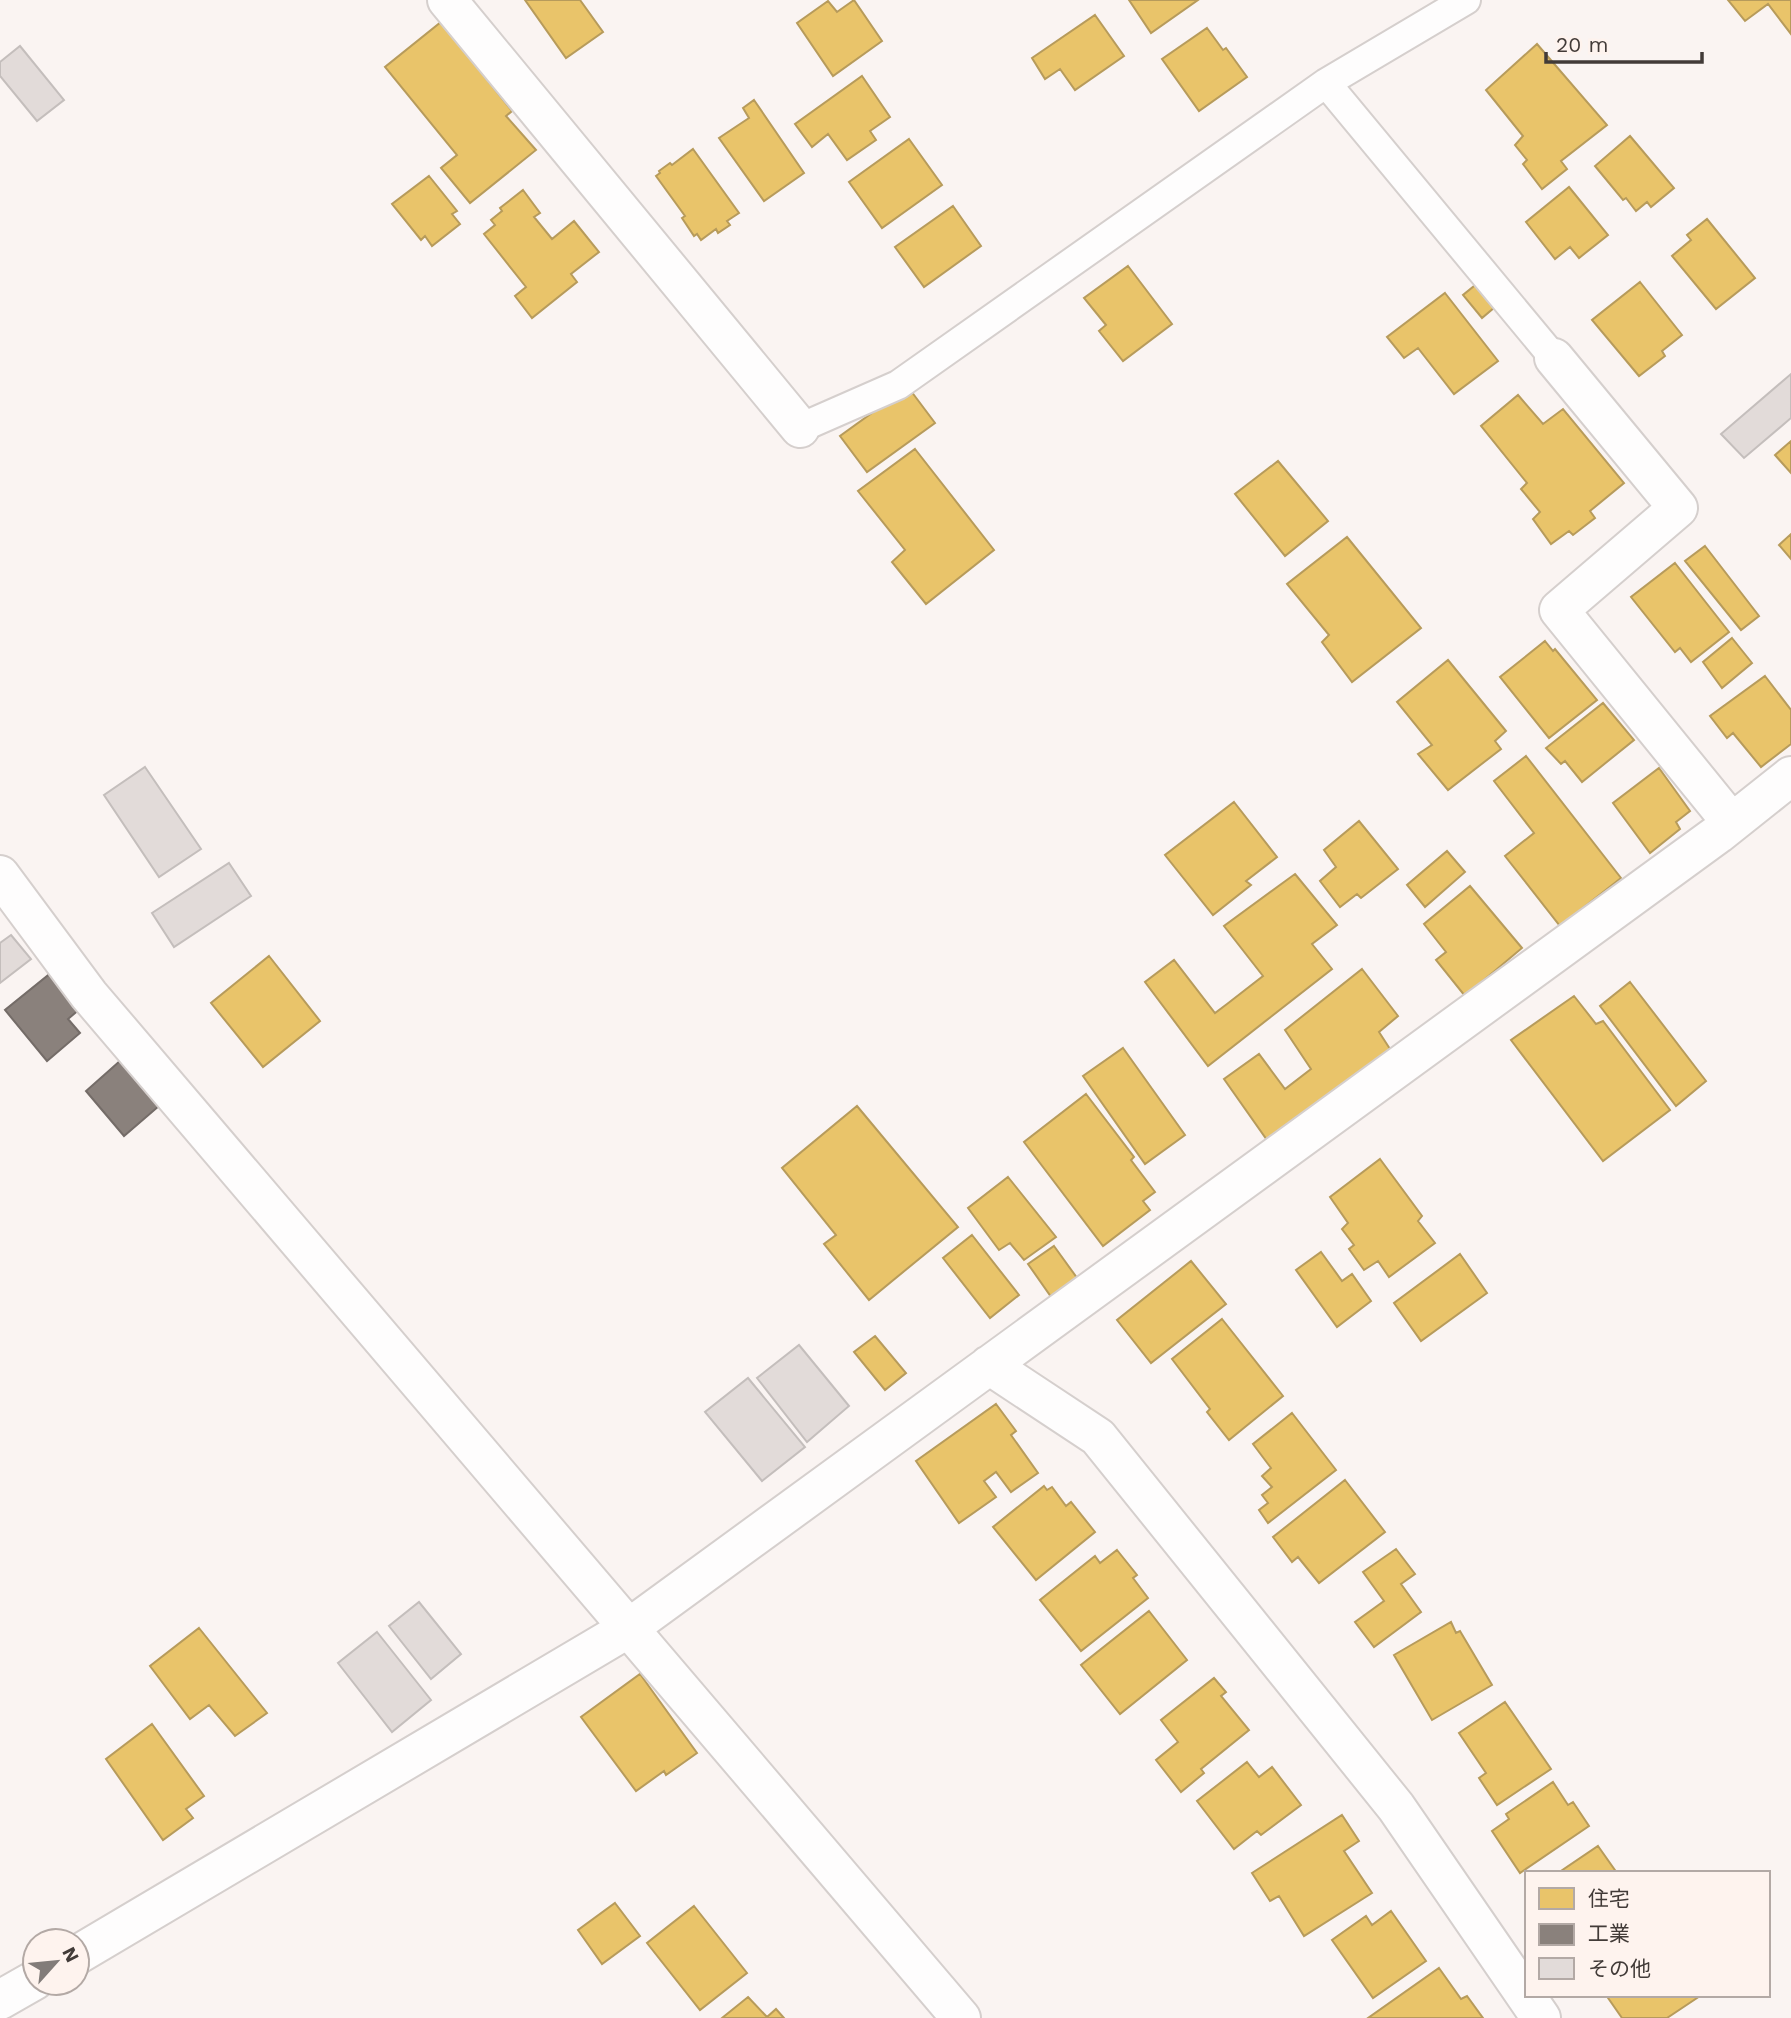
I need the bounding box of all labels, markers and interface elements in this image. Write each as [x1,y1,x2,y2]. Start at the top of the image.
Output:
scale bar [1546,21,1702,65]
text: 20 m [1556,32,1608,57]
legend [1525,1871,1770,1997]
text: 住宅 [1588,1886,1630,1911]
text: 工業 [1588,1921,1630,1946]
north arrow [21,1927,91,1997]
text: N [57,1943,84,1966]
text: その他 [1588,1956,1651,1981]

